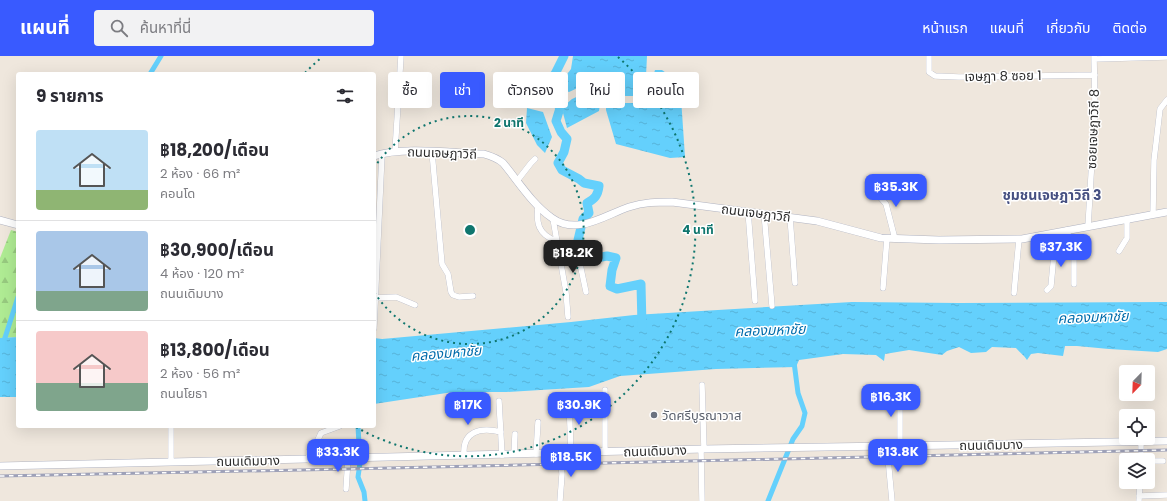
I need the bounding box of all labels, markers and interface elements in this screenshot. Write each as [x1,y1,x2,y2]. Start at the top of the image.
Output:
search box [94,10,374,46]
text: แผนที่ [20,14,70,41]
icon: search [108,17,130,39]
text: ค้นหาที่นี่ [140,17,191,38]
text: หน้าแรก [922,18,968,38]
text: แผนที่ [990,18,1024,38]
text: เกี่ยวกับ [1046,18,1091,38]
text: ติดต่อ [1113,18,1147,38]
street label: เจษฎา 8 ซอย 1 [964,66,1042,86]
chip: ซื้อ [388,72,432,108]
chip: เช่า [440,72,485,108]
chip: ตัวกรอง [493,72,568,108]
chip: ใหม่ [576,72,625,108]
chip: คอนโด [633,72,699,108]
text: 9 รายการ [36,84,104,108]
icon: filters [334,85,356,107]
street label: ซอยเจษฎาวิถี 8 [1082,89,1104,169]
text: 2 นาที [494,114,524,131]
text: ฿18,200/เดือน [160,138,269,162]
street label: ถนนเจษฎาวิถี [407,142,477,164]
icon: home [68,146,116,194]
text: 2 ห้อง · 66 m² [160,164,240,183]
pin: ฿35.3K [863,174,929,208]
text: ฿35.3K [874,177,918,196]
text: คอนโด [160,184,195,203]
district label: ชุมชนเจษฎาวิถี 3 [1002,185,1102,205]
street label: ถนนเจษฎาวิถี [720,199,792,227]
text: 4 นาที [682,221,714,238]
centre of rings [463,223,477,237]
pin: ฿37.3K [1028,234,1094,268]
text: ฿37.3K [1040,237,1082,256]
text: ฿30,900/เดือน [160,238,274,262]
pin: ฿18.2K [540,240,606,274]
text: ฿18.2K [552,243,594,262]
icon: home [68,247,116,295]
text: 4 ห้อง · 120 m² [160,264,244,283]
text: ถนนเดิมบาง [160,284,224,303]
water label: คลองมหาชัย [1057,306,1130,328]
water label: คลองมหาชัย [734,319,807,341]
text: ฿13,800/เดือน [160,338,270,362]
water label: คลองมหาชัย [410,340,484,366]
icon: home [68,347,116,395]
text: 2 ห้อง · 56 m² [160,364,240,383]
north arrow [1119,365,1155,401]
map controls [1119,365,1155,489]
text: ถนนโยธา [160,384,207,403]
pin: ฿16.3K [858,384,924,418]
text: ฿16.3K [870,387,912,406]
pin: ฿17K [444,392,492,426]
pin: ฿30.9K [546,392,612,426]
text: ฿17K [454,395,482,414]
text: ฿30.9K [557,395,601,414]
place label: วัดศรีบูรณาวาส [662,406,741,425]
button: locate [1119,409,1155,445]
marker: วัดศรีบูรณาวาส [649,410,659,420]
street label: ถนนเดิมบาง [959,435,1023,455]
pin: ฿33.3K [305,439,371,473]
pin: ฿13.8K [865,439,931,473]
street label: ถนนเดิมบาง [623,440,687,462]
text: ฿33.3K [316,442,360,461]
text: ฿13.8K [877,442,919,461]
pin: ฿18.5K [538,444,604,478]
text: ฿18.5K [550,447,592,466]
street label: ถนนเดิมบาง [216,451,280,471]
button: layers [1119,453,1155,489]

